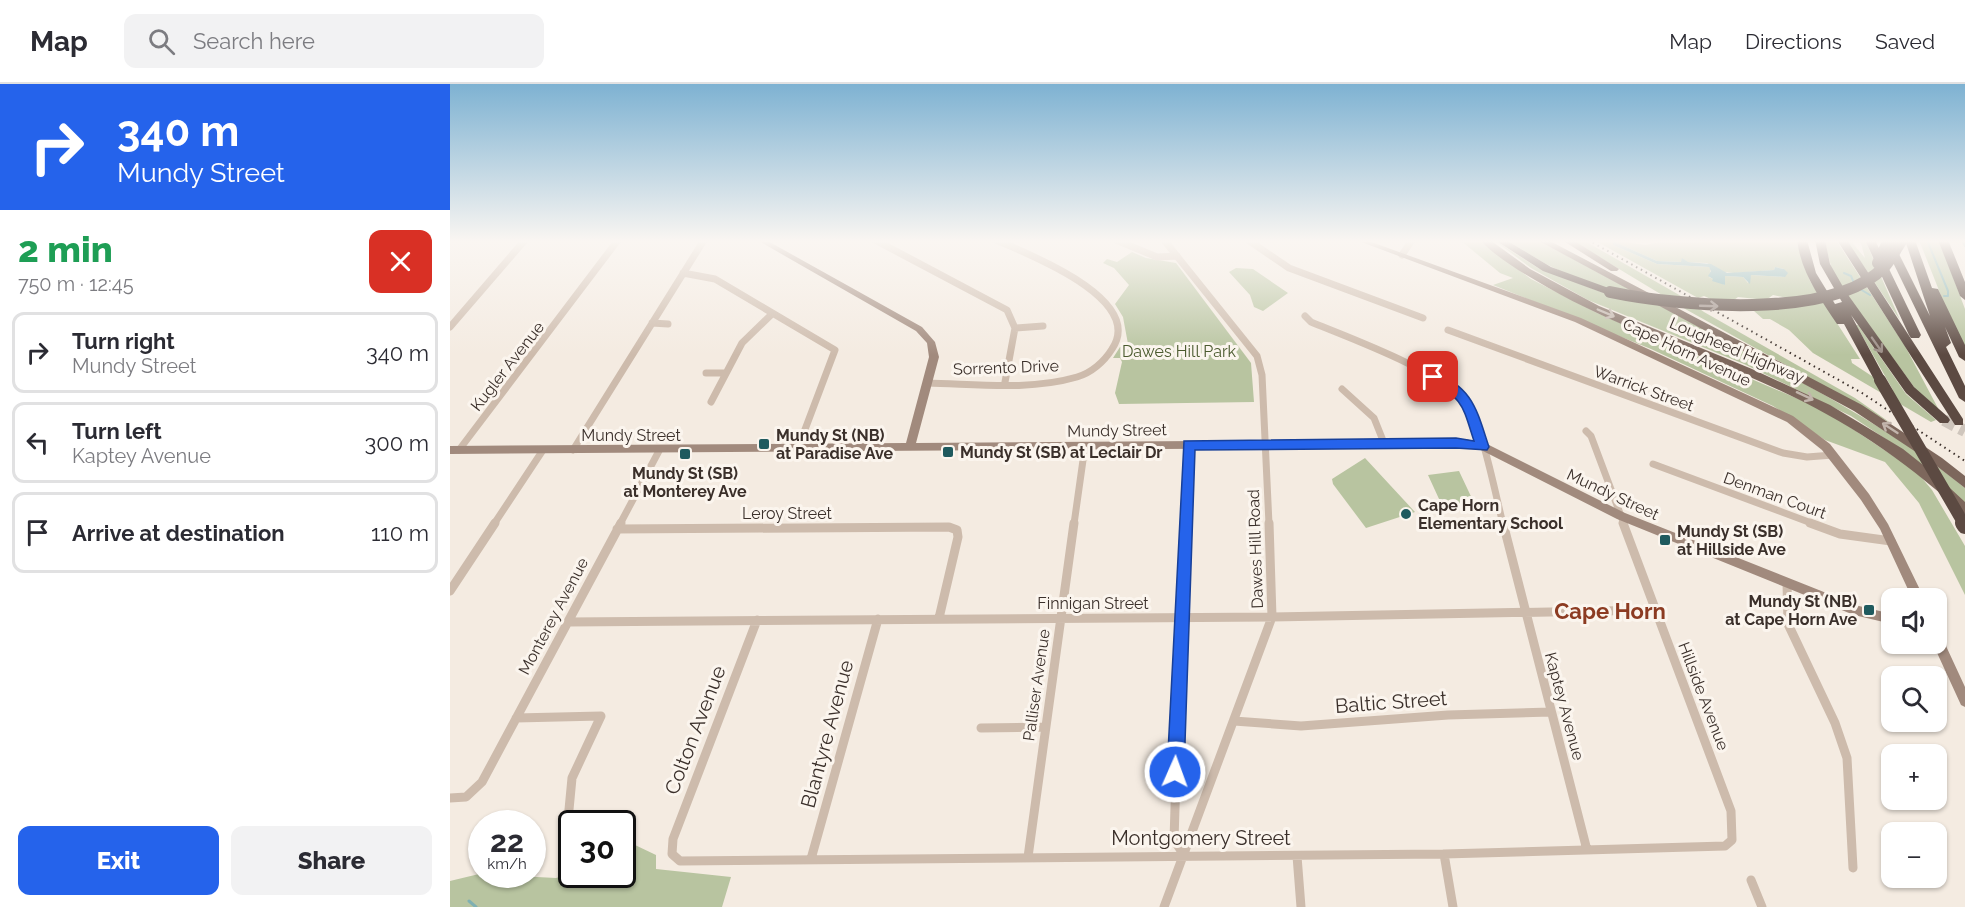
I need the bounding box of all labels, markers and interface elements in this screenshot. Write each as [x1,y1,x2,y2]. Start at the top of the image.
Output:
search box [124,14,544,68]
text: Map [30,25,88,58]
icon: search [145,25,178,58]
text: Search here [193,28,315,54]
text: Map [1669,29,1712,54]
text: Directions [1745,29,1842,54]
text: Saved [1875,29,1935,54]
text: 340 m [117,107,239,156]
icon: right [18,108,96,186]
text: Mundy Street [117,157,285,188]
text: 2 min [18,228,113,270]
button: close [369,230,432,293]
text: 750 m · 12:45 [18,272,134,296]
one-way arrow [1699,301,1719,312]
one-way arrow [1596,308,1615,319]
street label: Lougheed Highway [1667,313,1807,388]
street label: Cape Horn Avenue [1620,314,1754,390]
street label: Kugler Avenue [467,318,548,415]
text: Turn right [72,328,175,354]
icon: right [21,336,54,369]
one-way arrow [1871,336,1883,352]
text: 340 m [366,340,429,366]
park label: Dawes Hill Park [1122,342,1237,361]
pin [1407,351,1458,402]
text: Mundy Street [72,354,196,378]
street label: Sorrento Drive [953,356,1059,379]
icon: arrive [1416,360,1449,393]
street label: Warrick Street [1591,362,1697,416]
one-way arrow [1796,390,1814,402]
text: Turn left [72,418,162,444]
street label: Mundy Street [1067,420,1168,441]
one-way arrow [1882,422,1899,434]
icon: left [21,426,54,459]
street label: Mundy Street [581,426,681,445]
place label: Mundy St (NB) at Paradise Ave [776,426,893,463]
text: 300 m [364,430,429,456]
marker: Mundy St (NB) at Paradise Ave [757,437,771,451]
place label: Mundy St (SB) at Leclair Dr [960,443,1163,462]
text: Kaptey Avenue [72,444,211,468]
marker: Mundy St (SB) at Leclair Dr [941,445,955,459]
marker: Mundy St (SB) at Monterey Ave [678,447,692,461]
place label: Mundy St (SB) at Monterey Ave [623,464,747,501]
street label: Mundy Street [1564,465,1662,524]
street label: Denman Court [1721,468,1829,523]
street label: Dawes Hill Road [1244,489,1267,609]
place label: Cape Horn Elementary School [1418,496,1564,533]
street label: Leroy Street [742,504,833,523]
marker: Cape Horn Elementary School [1399,507,1413,521]
icon: arrive [21,516,54,549]
text: Arrive at destination [72,520,285,546]
text: 110 m [371,520,429,546]
place label: Mundy St (SB) at Hillside Ave [1677,522,1786,559]
marker: Mundy St (SB) at Hillside Ave [1658,533,1672,547]
street label: Monterey Avenue [515,554,592,678]
map controls [1881,588,1947,888]
button: sound [1881,588,1947,654]
place label: Mundy St (NB) at Cape Horn Ave [1725,592,1857,629]
street label: Finnigan Street [1037,594,1149,613]
district label: Cape Horn [1554,598,1666,624]
marker: Mundy St (NB) at Cape Horn Ave [1862,603,1876,617]
street label: Palliser Avenue [1019,628,1054,742]
street label: Hillside Avenue [1674,639,1733,753]
street label: Kaptey Avenue [1541,650,1588,762]
street label: Blantyre Avenue [796,657,858,810]
street label: Colton Avenue [659,662,731,798]
button: search [1881,666,1947,732]
street label: Baltic Street [1334,686,1448,718]
position arrow [1143,740,1207,804]
button: + [1881,744,1947,810]
speed limit sign: 30 [558,810,636,888]
button: − [1881,822,1947,888]
text: 22 [490,824,524,859]
button: Exit [18,826,219,895]
button: Share [231,826,432,895]
street label: Montgomery Street [1111,826,1291,850]
text: km/h [487,855,527,873]

